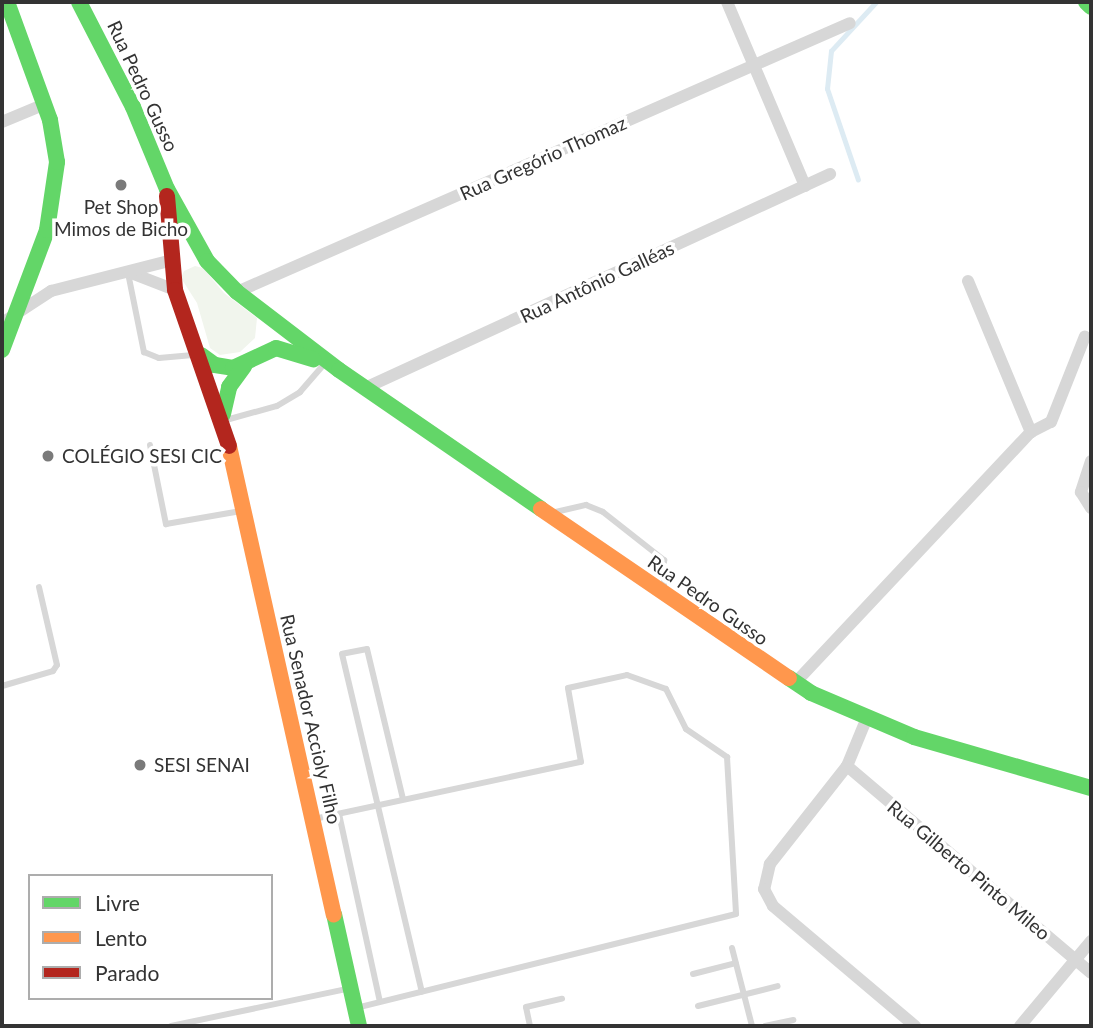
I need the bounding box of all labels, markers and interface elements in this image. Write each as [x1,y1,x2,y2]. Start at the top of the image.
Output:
street label: Rua Pedro Gusso [103,17,183,155]
street label: Rua Gregório Thomaz [456,111,630,205]
marker: Pet Shop Mimos de Bicho [113,177,129,193]
place label: Pet Shop Mimos de Bicho [54,196,188,240]
street label: Rua Antônio Galléas [516,236,678,328]
place label: COLÉGIO SESI CIC [62,445,222,467]
marker: COLÉGIO SESI CIC [40,448,56,464]
street label: Rua Pedro Gusso [643,550,773,650]
street label: Rua Senador Accioly Filho [276,611,346,827]
place label: SESI SENAI [154,754,250,776]
marker: SESI SENAI [132,757,148,773]
street label: Rua Gilberto Pinto Mileo [883,795,1055,945]
legend [28,874,273,1000]
text: Livre [95,890,140,915]
text: Lento [95,925,147,950]
text: Parado [95,960,159,985]

